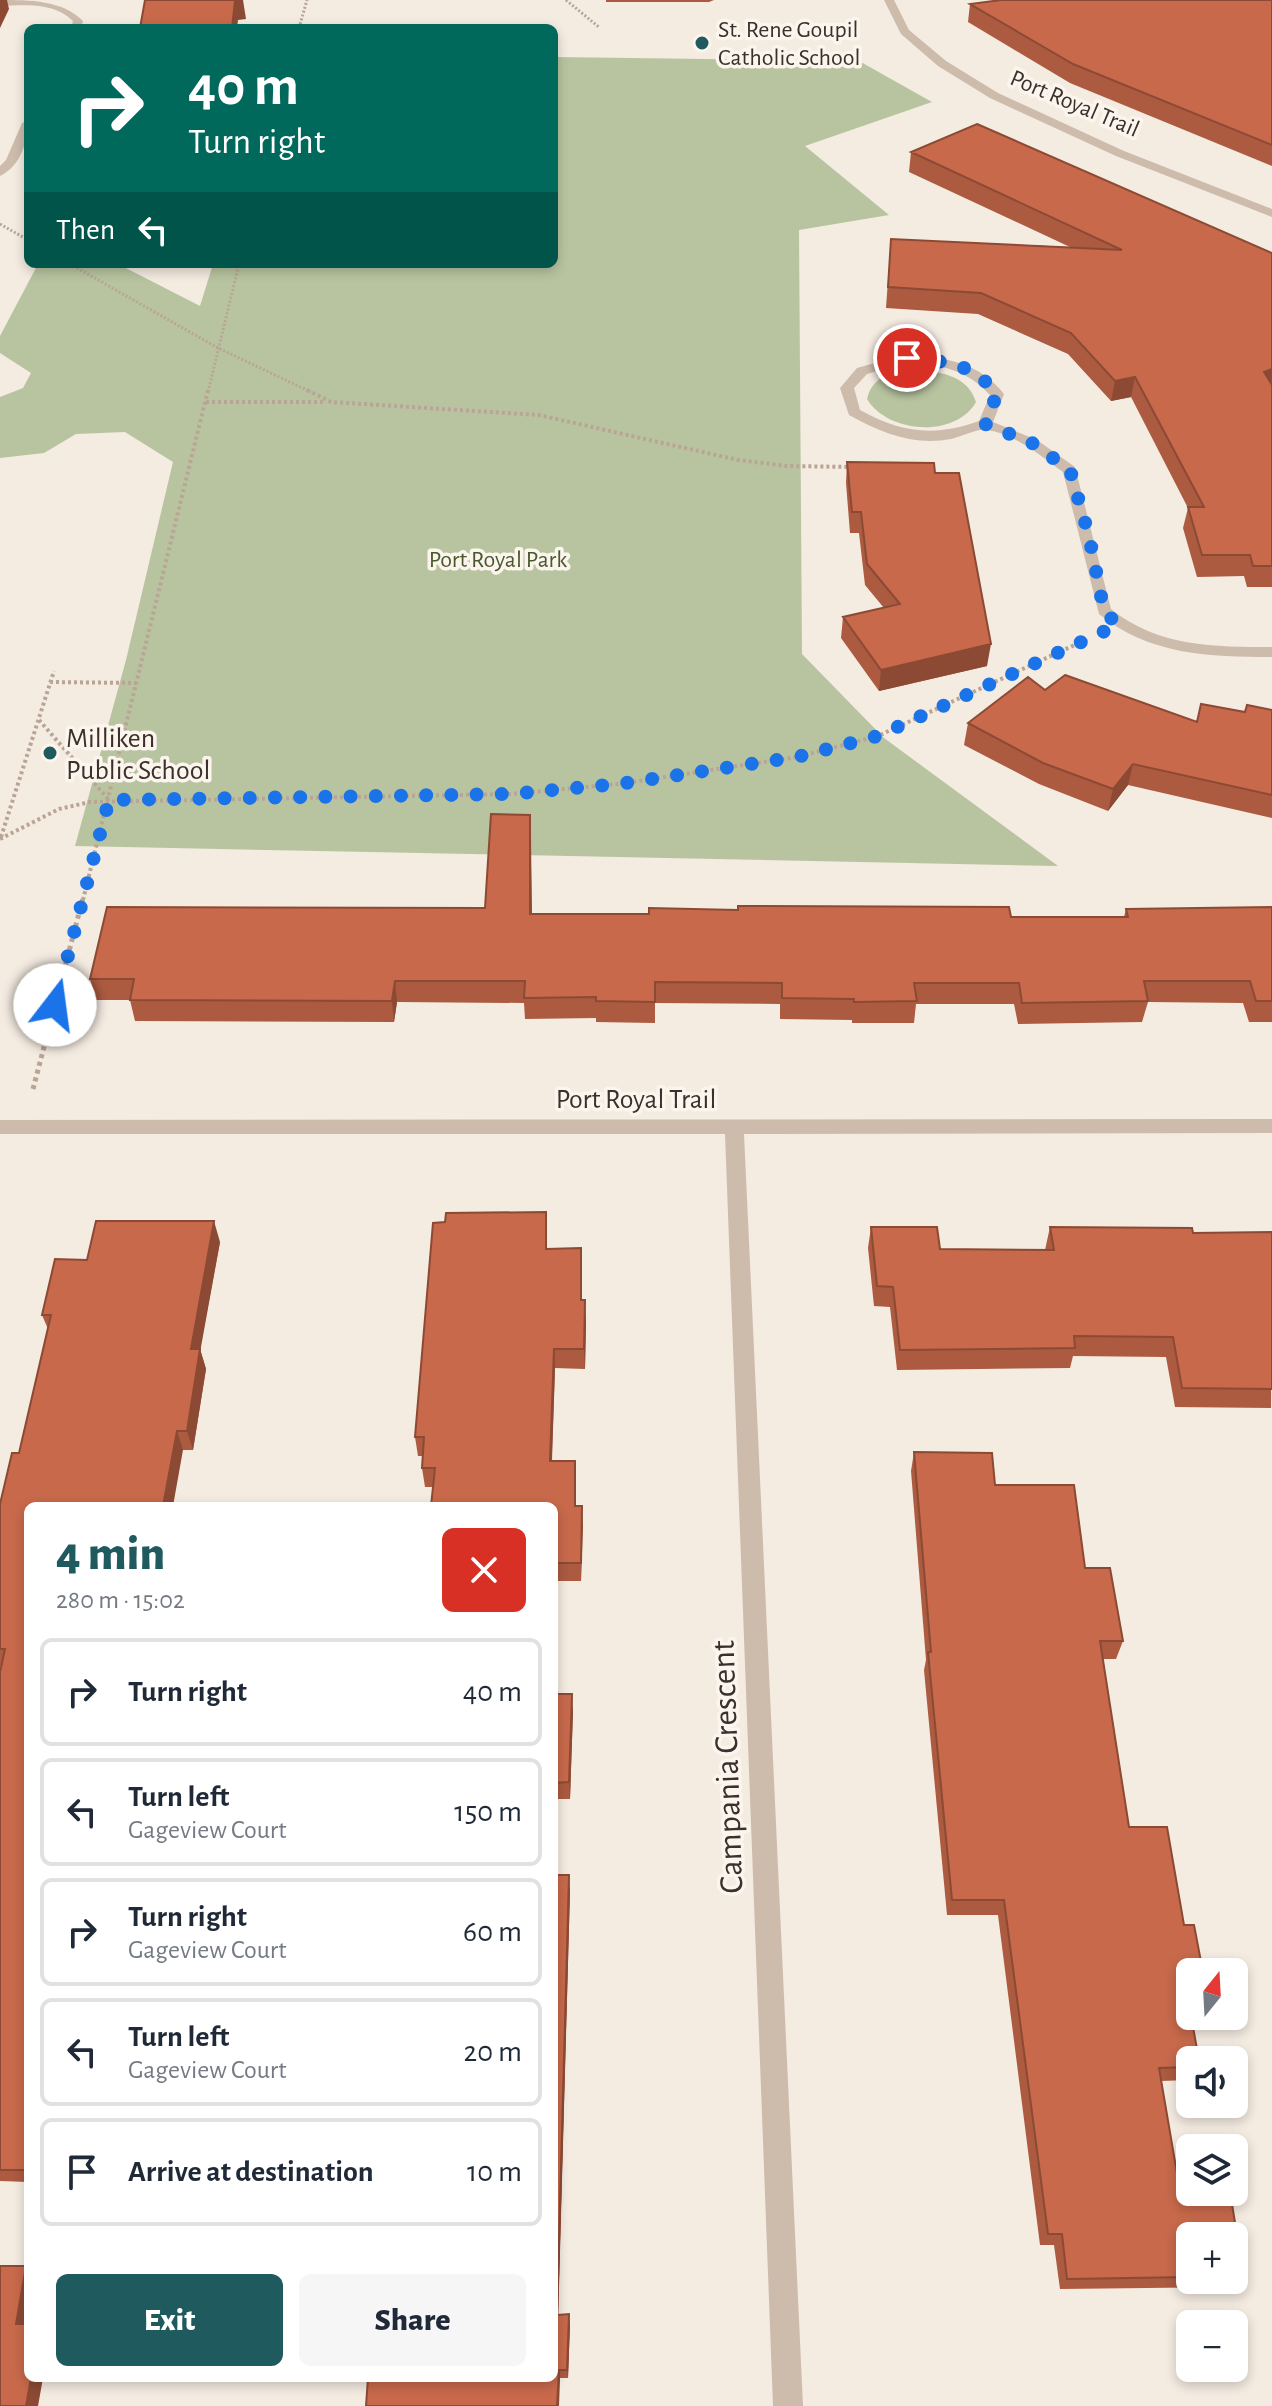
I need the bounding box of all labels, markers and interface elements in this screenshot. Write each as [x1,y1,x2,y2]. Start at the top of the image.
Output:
place label: St. Rene Goupil Catholic School [718,18,861,70]
marker: St. Rene Goupil Catholic School [693,34,711,52]
icon: right [56,56,160,160]
text: 40 m [188,59,299,115]
street label: Port Royal Trail [1007,66,1143,142]
text: Turn right [188,124,325,160]
icon: left [131,208,175,252]
text: Then [56,215,115,245]
pin [873,324,941,392]
icon: arrive [885,336,929,380]
park label: Port Royal Park [429,548,567,572]
place label: Milliken Public School [66,725,210,785]
marker: Milliken Public School [41,744,59,762]
position arrow [13,963,97,1047]
street label: Port Royal Trail [556,1086,716,1114]
button: close [442,1528,526,1612]
text: 4 min [56,1531,165,1579]
text: 280 m · 15:02 [56,1587,185,1613]
street label: Campania Crescent [707,1640,749,1894]
icon: right [60,1670,104,1714]
text: Turn right [128,1677,247,1707]
text: 40 m [463,1677,522,1707]
text: Turn left [128,1782,229,1812]
icon: left [60,1790,104,1834]
text: 150 m [454,1797,522,1827]
text: Gageview Court [128,1817,287,1843]
text: Turn right [128,1902,247,1932]
icon: right [60,1910,104,1954]
text: 60 m [463,1917,522,1947]
text: Gageview Court [128,1937,287,1963]
north arrow [1176,1958,1248,2030]
map controls [1176,1958,1248,2382]
text: Turn left [128,2022,229,2052]
icon: left [60,2030,104,2074]
text: 20 m [464,2037,522,2067]
button: sound [1176,2046,1248,2118]
text: Gageview Court [128,2057,287,2083]
button: layers [1176,2134,1248,2206]
icon: arrive [60,2150,104,2194]
text: Arrive at destination [128,2157,374,2187]
text: 10 m [467,2157,522,2187]
button: + [1176,2222,1248,2294]
button: Exit [56,2274,283,2366]
button: Share [299,2274,526,2366]
button: − [1176,2310,1248,2382]

